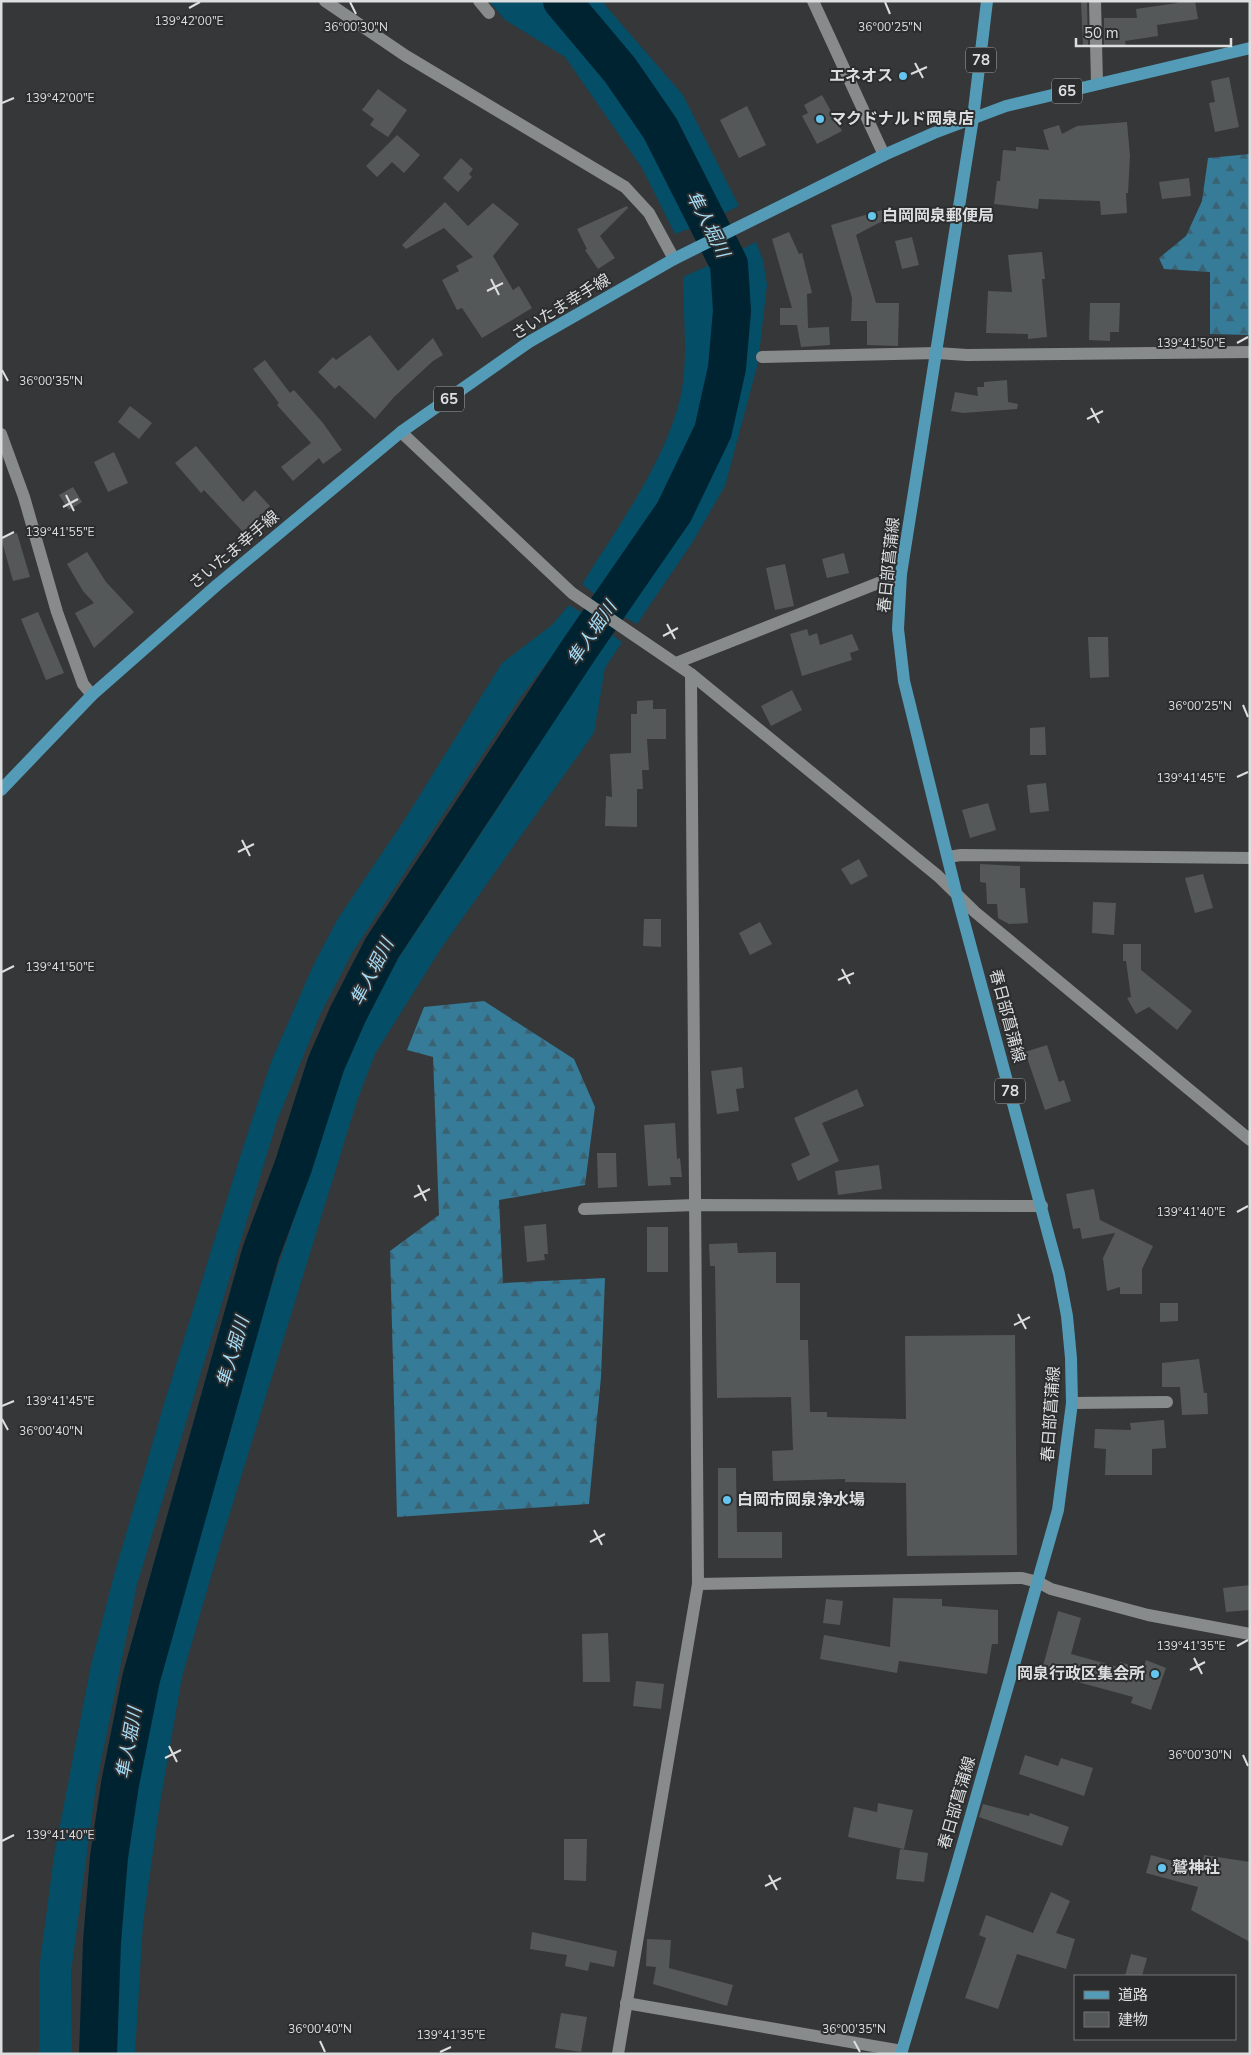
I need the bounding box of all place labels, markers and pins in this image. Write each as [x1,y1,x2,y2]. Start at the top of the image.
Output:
place label: エネオス [829,65,893,87]
marker: エネオス [897,70,909,82]
place label: マクドナルド岡泉店 [830,108,974,130]
marker: マクドナルド岡泉店 [814,113,826,125]
place label: 白岡岡泉郵便局 [882,205,994,227]
marker: 白岡岡泉郵便局 [866,210,878,222]
place label: 白岡市岡泉浄水場 [737,1489,865,1511]
marker: 白岡市岡泉浄水場 [721,1494,733,1506]
place label: 岡泉行政区集会所 [1017,1663,1145,1685]
marker: 岡泉行政区集会所 [1149,1668,1161,1680]
place label: 鷲神社 [1172,1857,1220,1879]
marker: 鷲神社 [1156,1862,1168,1874]

